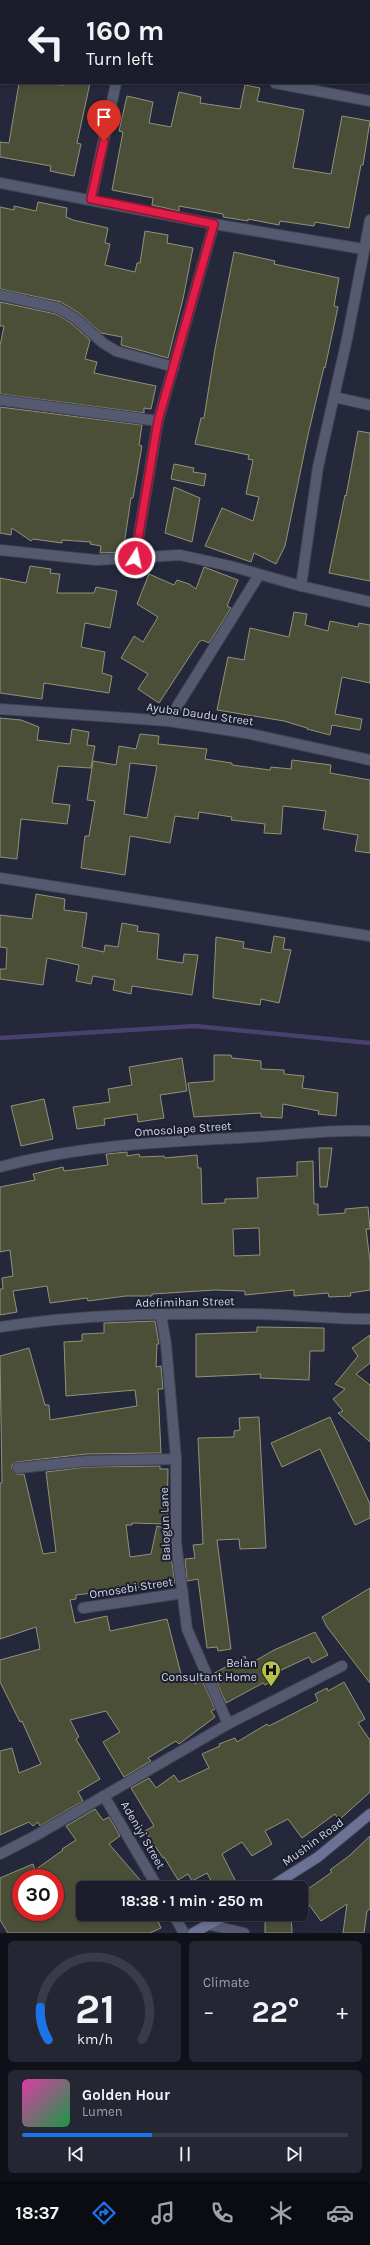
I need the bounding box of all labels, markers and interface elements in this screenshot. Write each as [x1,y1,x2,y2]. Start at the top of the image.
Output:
text: 160 m [86,14,164,47]
icon: left [20,16,72,68]
text: Turn left [86,48,154,70]
pin [87,100,121,141]
icon: arrive [93,106,115,128]
position arrow [114,537,156,579]
street label: Ayuba Daudu Street [146,700,255,729]
street label: Omosolape Street [134,1119,233,1139]
street label: Adefimihan Street [135,1294,235,1310]
street label: Balogun Lane [157,1487,173,1561]
street label: Omosebi Street [88,1574,174,1602]
place label: Belan Consultant Home [161,1656,257,1684]
hospital icon: Belan Consultant Home [260,1659,282,1687]
street label: Adeniyi Street [118,1799,168,1872]
street label: Mushin Road [280,1815,346,1869]
speed limit sign: 30 [12,1869,64,1921]
text: 18:38 · 1 min · 250 m [121,1892,263,1910]
text: Climate [203,1975,249,1990]
text: 21 [75,1984,115,2032]
text: 22° [252,1994,299,2030]
text: − [203,1999,215,2025]
text: + [336,1999,348,2025]
text: km/h [76,2030,113,2047]
text: Golden Hour [82,2086,170,2104]
text: Lumen [82,2104,123,2119]
icon: previous [65,2143,87,2165]
icon: pause [174,2143,196,2165]
icon: next [283,2143,305,2165]
icon: directions [90,2199,118,2227]
icon: music [149,2199,177,2227]
icon: phone [208,2199,236,2227]
icon: climate [267,2199,295,2227]
icon: car [326,2199,354,2227]
text: 18:37 [16,2202,59,2224]

